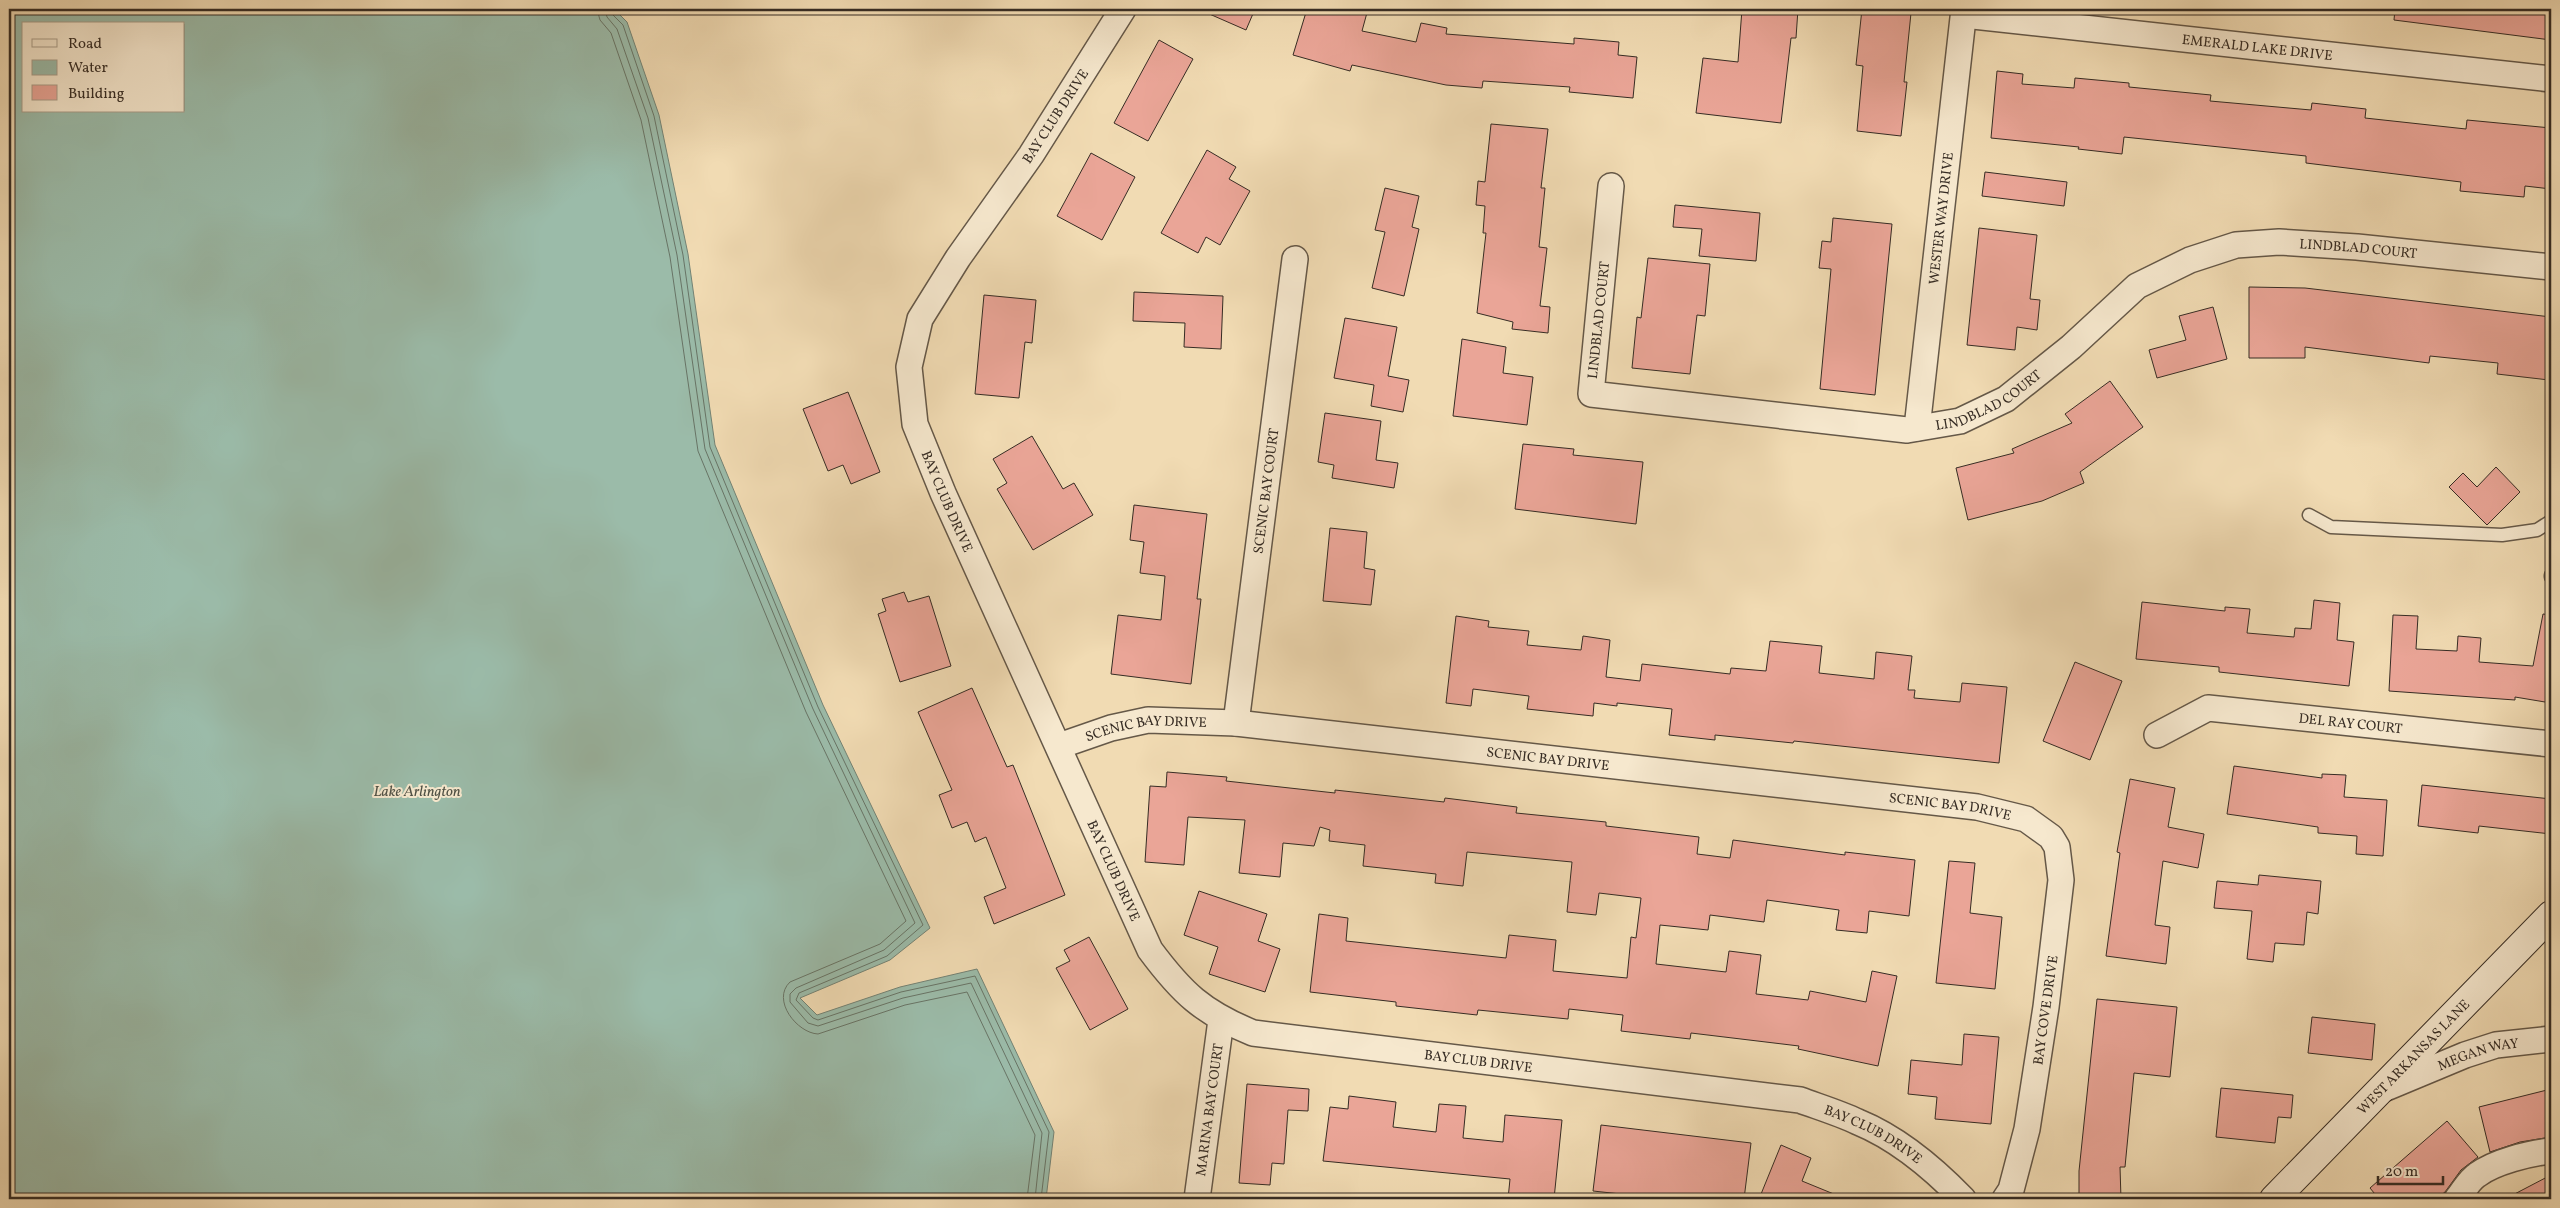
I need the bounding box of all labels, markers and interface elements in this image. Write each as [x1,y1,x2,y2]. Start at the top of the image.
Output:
legend [22,22,185,112]
street label: EMERALD LAKE DRIVE [2181,31,2333,66]
text: Road [68,34,102,55]
text: Water [68,58,108,79]
street label: BAY CLUB DRIVE [1019,66,1094,168]
text: Building [68,84,125,105]
street label: WESTER WAY DRIVE [1925,151,1959,286]
street label: LINDBLAD COURT [2299,235,2418,264]
street label: LINDBLAD COURT [1584,260,1615,380]
street label: LINDBLAD COURT [1934,366,2046,436]
street label: SCENIC BAY COURT [1250,427,1284,555]
street label: BAY CLUB DRIVE [916,448,977,556]
street label: DEL RAY COURT [2298,710,2403,739]
street label: SCENIC BAY DRIVE [1083,712,1207,747]
street label: SCENIC BAY DRIVE [1485,743,1610,776]
water label: Lake Arlington [373,782,461,803]
street label: SCENIC BAY DRIVE [1888,789,2013,826]
street label: BAY CLUB DRIVE [1081,817,1144,925]
street label: BAY COVE DRIVE [2029,954,2064,1066]
street label: WEST ARKANSAS LANE [2353,996,2475,1119]
street label: MEGAN WAY [2435,1035,2520,1076]
street label: MARINA BAY COURT [1192,1042,1229,1178]
street label: BAY CLUB DRIVE [1423,1046,1534,1078]
street label: BAY CLUB DRIVE [1821,1101,1926,1169]
scale bar [2378,1153,2442,1185]
text: 20 m [2385,1162,2418,1183]

